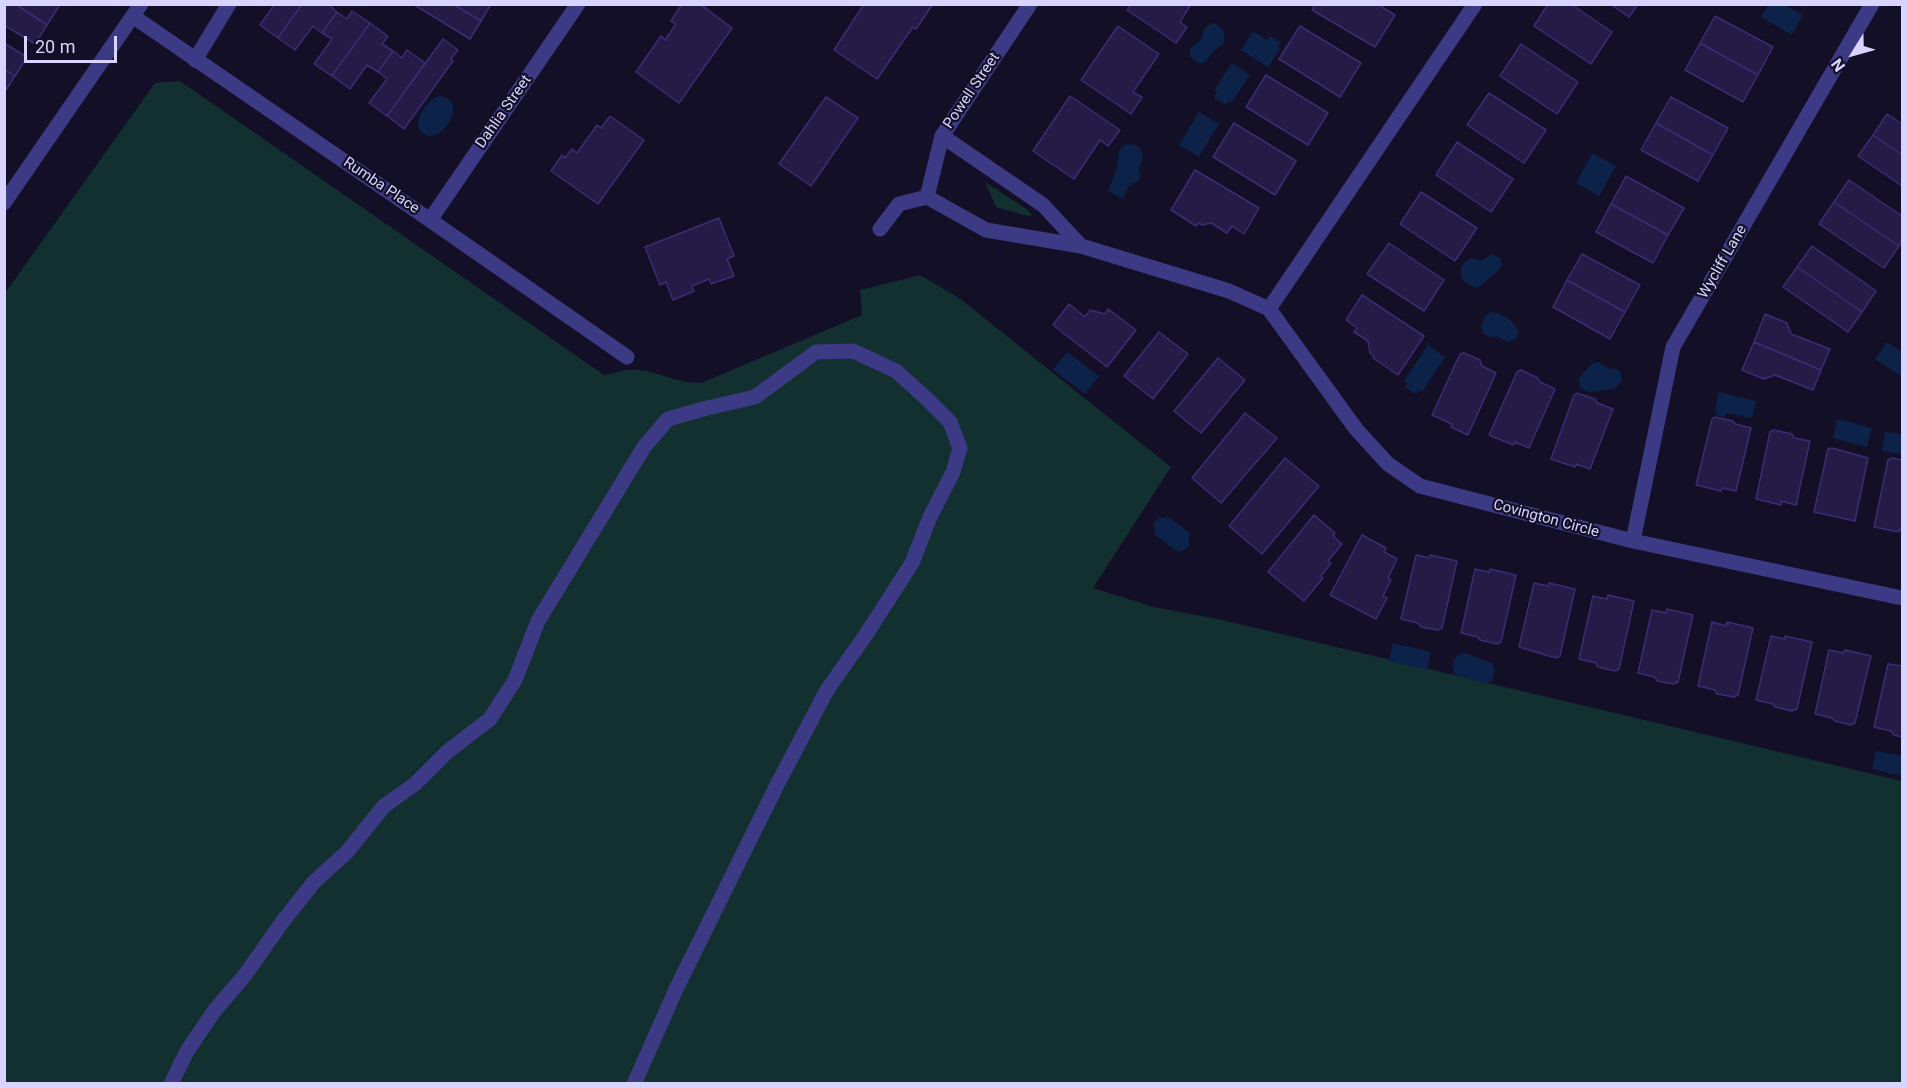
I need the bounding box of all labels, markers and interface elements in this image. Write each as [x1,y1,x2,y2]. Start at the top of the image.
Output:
scale bar [27,24,120,62]
north arrow [1823,24,1883,84]
text: 20 m [35,36,75,57]
street label: Powell Street [940,50,1004,132]
text: N [1827,55,1849,75]
street label: Dahlia Street [472,72,536,152]
street label: Rumba Place [339,154,423,218]
street label: Wycliff Lane [1695,222,1751,302]
street label: Covington Circle [1491,496,1601,542]

